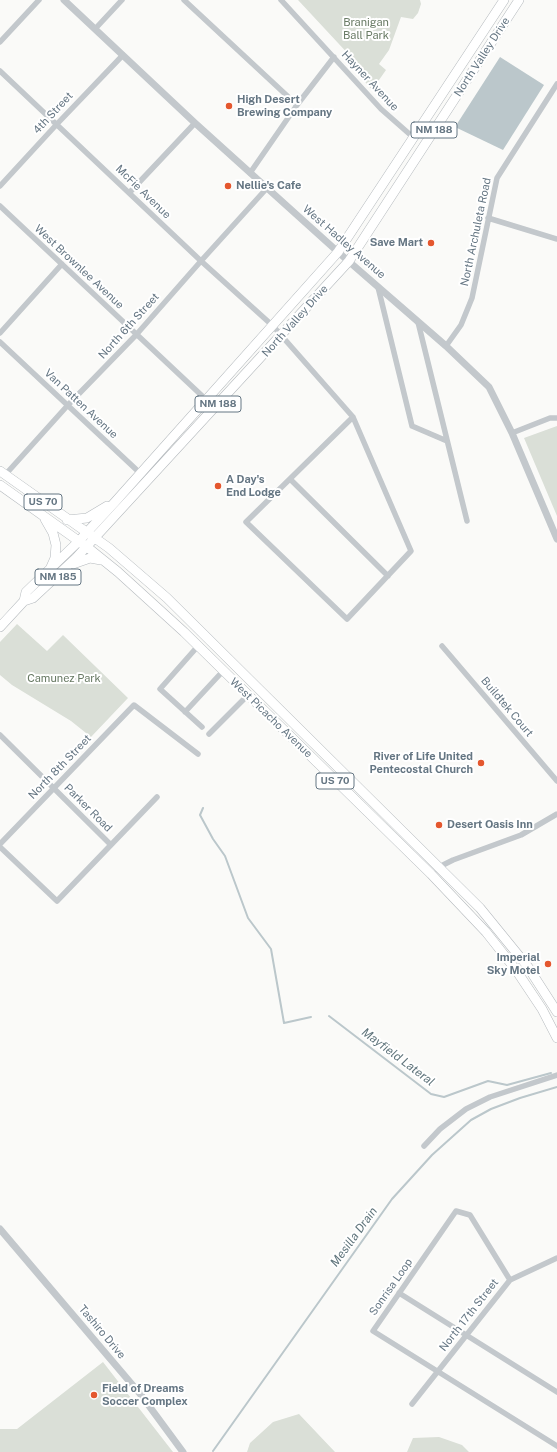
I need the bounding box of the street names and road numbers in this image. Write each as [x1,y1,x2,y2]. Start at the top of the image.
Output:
street label: North Valley Drive [451,15,513,99]
street label: Hayner Avenue [339,48,401,114]
street label: 4th Street [30,89,76,137]
road number: NM 188 [411,122,457,138]
street label: McFie Avenue [113,162,173,222]
street label: North Archuleta Road [458,176,494,288]
street label: West Hadley Avenue [300,202,388,282]
street label: West Brownlee Avenue [32,222,126,312]
street label: North Valley Drive [259,282,331,360]
street label: North 6th Street [96,290,162,362]
street label: Van Patten Avenue [42,367,120,441]
road number: NM 188 [195,396,241,412]
road number: US 70 [24,494,62,510]
road number: NM 185 [35,569,81,585]
street label: Buildtek Court [478,674,536,740]
street label: West Picacho Avenue [227,675,315,761]
street label: North 8th Street [26,732,94,802]
road number: US 70 [316,773,354,789]
street label: Parker Road [61,781,115,835]
street label: Sonrisa Loop [367,1256,415,1318]
street label: North 17th Street [437,1276,501,1354]
street label: Tashiro Drive [76,1302,128,1362]

